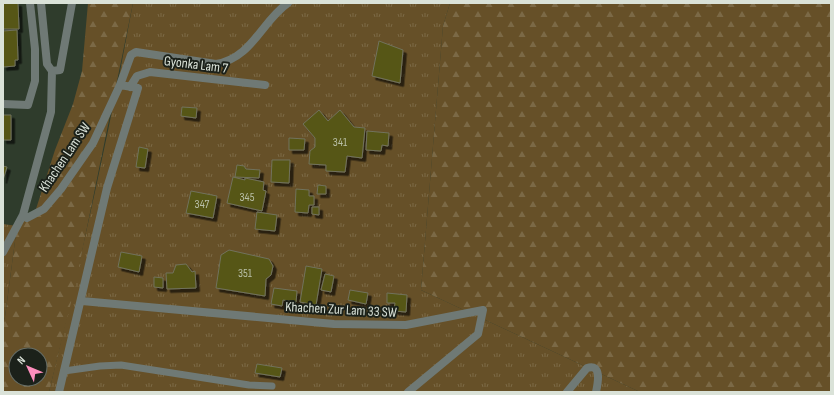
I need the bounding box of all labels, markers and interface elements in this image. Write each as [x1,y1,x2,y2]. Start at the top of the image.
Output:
street label: Gyonka Lam 7 [163,52,229,77]
street label: Khachen Lam SW [35,119,94,195]
house number: 341 [333,135,348,150]
house number: 345 [240,190,255,205]
house number: 347 [195,197,210,212]
house number: 351 [238,266,253,281]
street label: Khachen Zur Lam 33 SW [285,298,397,321]
north arrow [8,347,48,387]
text: N [14,354,28,367]

